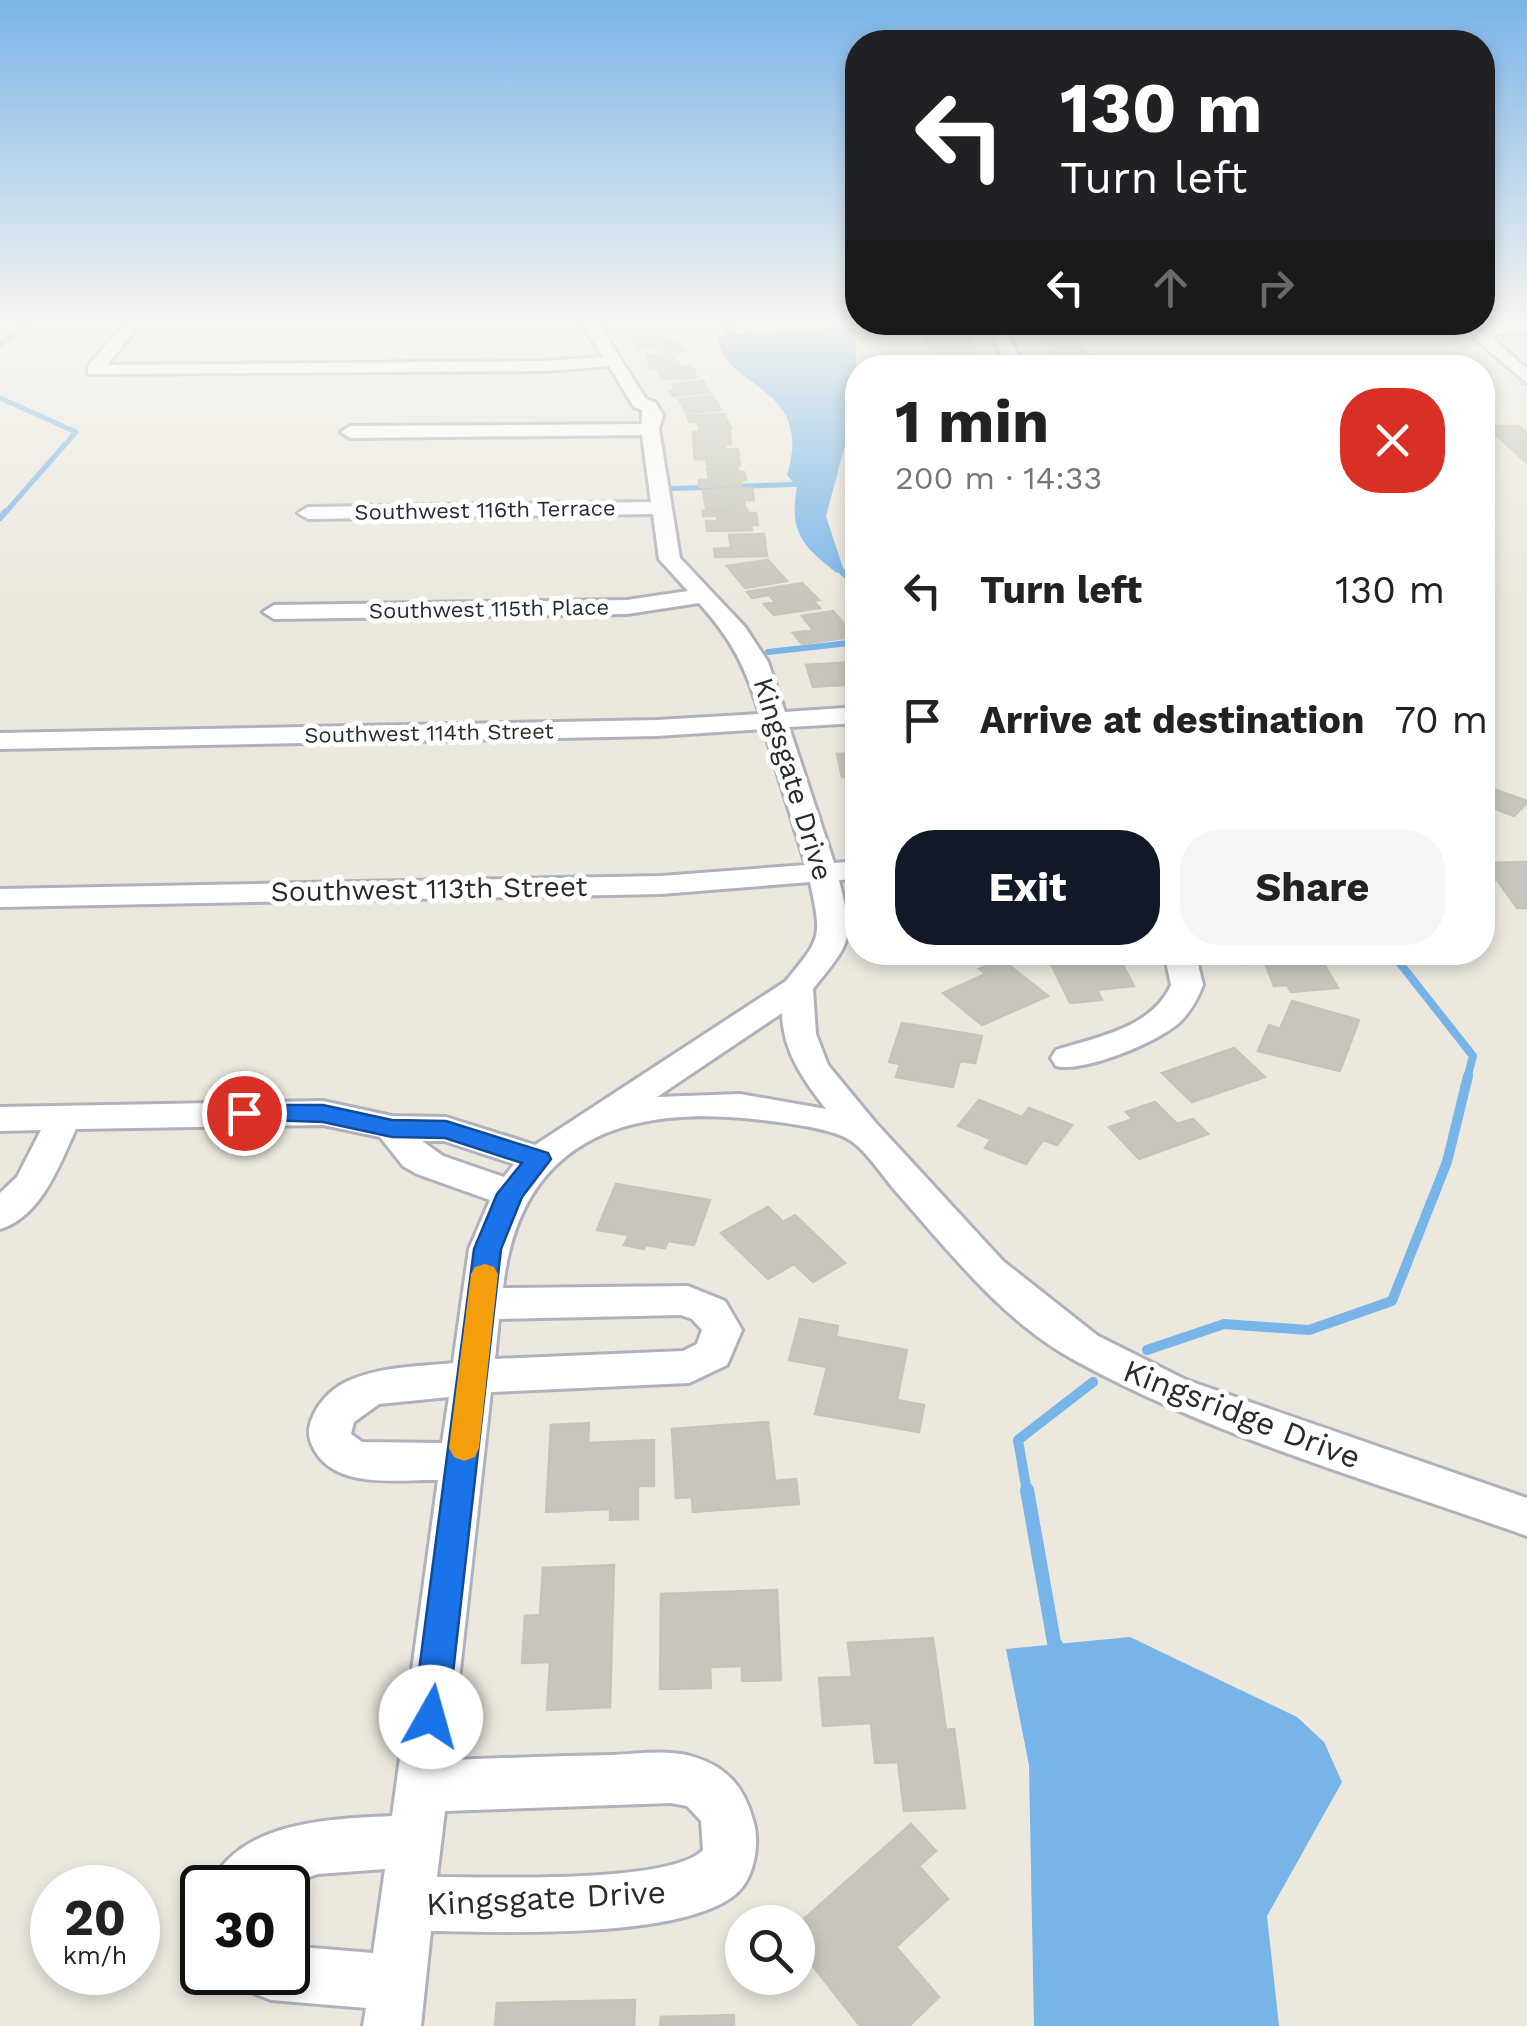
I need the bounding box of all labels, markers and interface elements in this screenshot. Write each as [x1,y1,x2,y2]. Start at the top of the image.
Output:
text: 130 m [1060,67,1263,149]
icon: left [895,70,1025,200]
text: Turn left [1060,151,1247,204]
icon: left [1038,260,1093,315]
icon: ahead [1143,260,1198,315]
icon: right [1248,260,1303,315]
text: 1 min [895,386,1049,457]
button: close [1340,388,1445,493]
text: 200 m · 14:33 [895,459,1102,497]
street label: Southwest 116th Terrace [354,495,616,525]
icon: left [895,563,950,618]
text: Turn left [980,568,1142,612]
text: 130 m [1335,568,1445,612]
street label: Southwest 115th Place [369,594,609,624]
street label: Kingsgate Drive [747,674,839,884]
icon: arrive [895,693,950,748]
text: Arrive at destination [980,698,1365,742]
text: 70 m [1395,698,1488,742]
street label: Southwest 114th Street [304,718,554,748]
button: Exit [895,830,1160,945]
button: Share [1180,830,1445,945]
street label: Southwest 113th Street [270,870,588,908]
pin [202,1071,287,1156]
icon: arrive [217,1086,272,1141]
street label: Kingsridge Drive [1118,1351,1366,1477]
position arrow [379,1665,483,1769]
speed limit sign: 30 [180,1865,310,1995]
street label: Kingsgate Drive [425,1873,667,1923]
text: 20 [64,1888,126,1947]
map controls [725,1905,815,1995]
button: search [725,1905,815,1995]
text: km/h [63,1941,127,1970]

